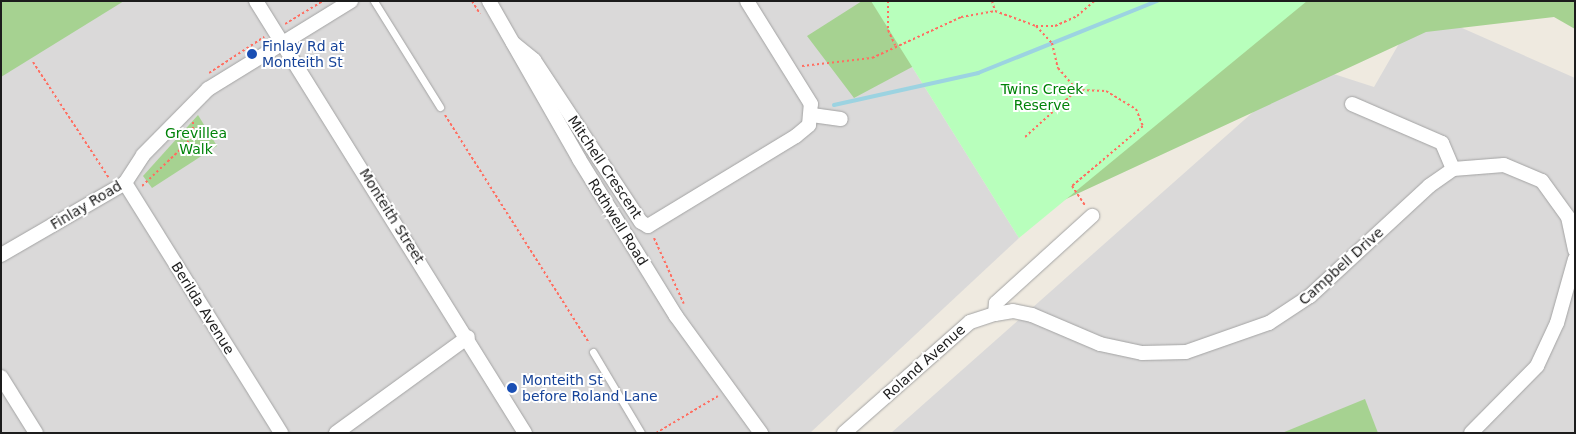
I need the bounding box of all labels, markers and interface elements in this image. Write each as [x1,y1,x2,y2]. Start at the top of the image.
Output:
place label: Finlay Rd at Monteith St [262,38,344,70]
marker: Finlay Rd at Monteith St [246,48,258,60]
park label: Twins Creek Reserve [1001,81,1083,114]
street label: Mitchell Crescent [564,112,646,222]
park label: Grevillea Walk [165,125,227,158]
street label: Monteith Street [356,165,428,267]
street label: Rothwell Road [585,175,651,269]
street label: Finlay Road [47,177,125,233]
street label: Campbell Drive [1295,224,1387,308]
street label: Berilda Avenue [168,259,238,357]
street label: Roland Avenue [880,321,968,403]
place label: Monteith St before Roland Lane [522,372,658,404]
marker: Monteith St before Roland Lane [506,382,518,394]

